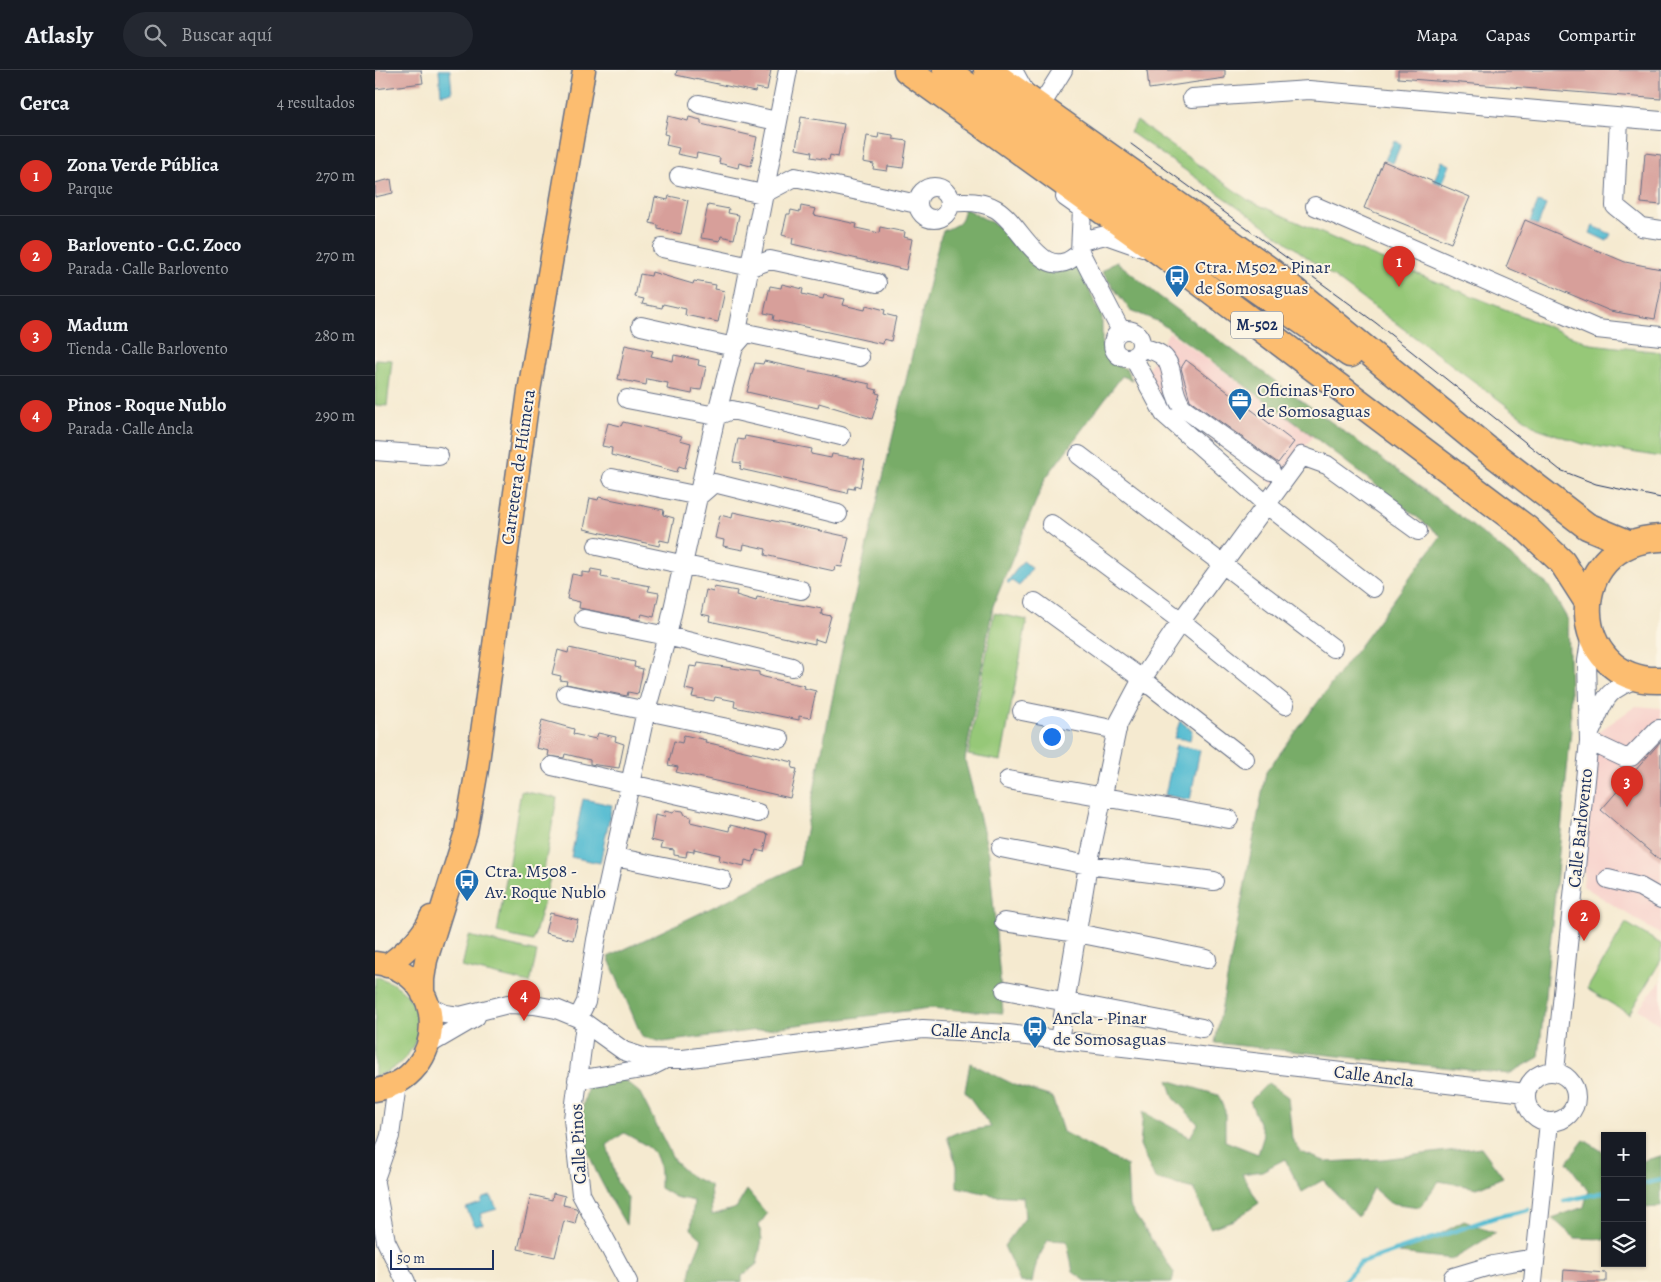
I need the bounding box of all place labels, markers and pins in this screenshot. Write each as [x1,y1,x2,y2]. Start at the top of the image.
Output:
pin: 1 [1383,246,1415,287]
place label: Ctra. M502 - Pinar de Somosaguas [1195,255,1330,300]
bus stop icon: Ctra. M502 - Pinar de Somosaguas [1164,264,1190,298]
place label: Oficinas Foro de Somosaguas [1257,378,1370,423]
office icon: Oficinas Foro de Somosaguas [1227,387,1253,421]
pin: 3 [1611,766,1643,807]
place label: Ctra. M508 - Av. Roque Nublo [484,859,606,904]
bus stop icon: Ctra. M508 - Av. Roque Nublo [454,868,480,902]
pin: 2 [1568,900,1600,941]
pin: 4 [508,980,540,1021]
place label: Ancla - Pinar de Somosaguas [1052,1006,1166,1051]
bus stop icon: Ancla - Pinar de Somosaguas [1022,1015,1048,1049]

